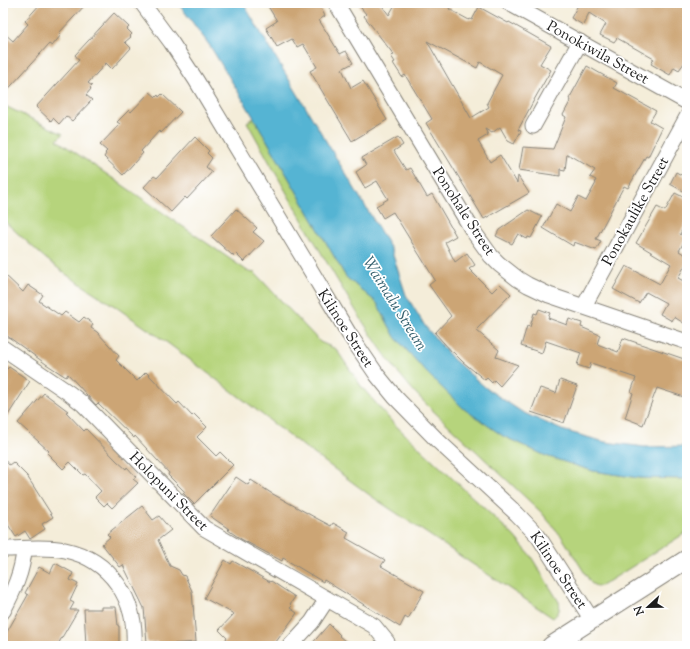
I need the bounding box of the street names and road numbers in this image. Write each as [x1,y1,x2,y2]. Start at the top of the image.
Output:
street label: Ponokiwila Street [542,17,652,90]
street label: Ponokaulike Street [598,153,675,270]
street label: Ponohale Street [426,164,499,260]
street label: Kilinoe Street [312,286,378,372]
street label: Holopuni Street [124,448,212,536]
street label: Kilinoe Street [524,528,591,614]

